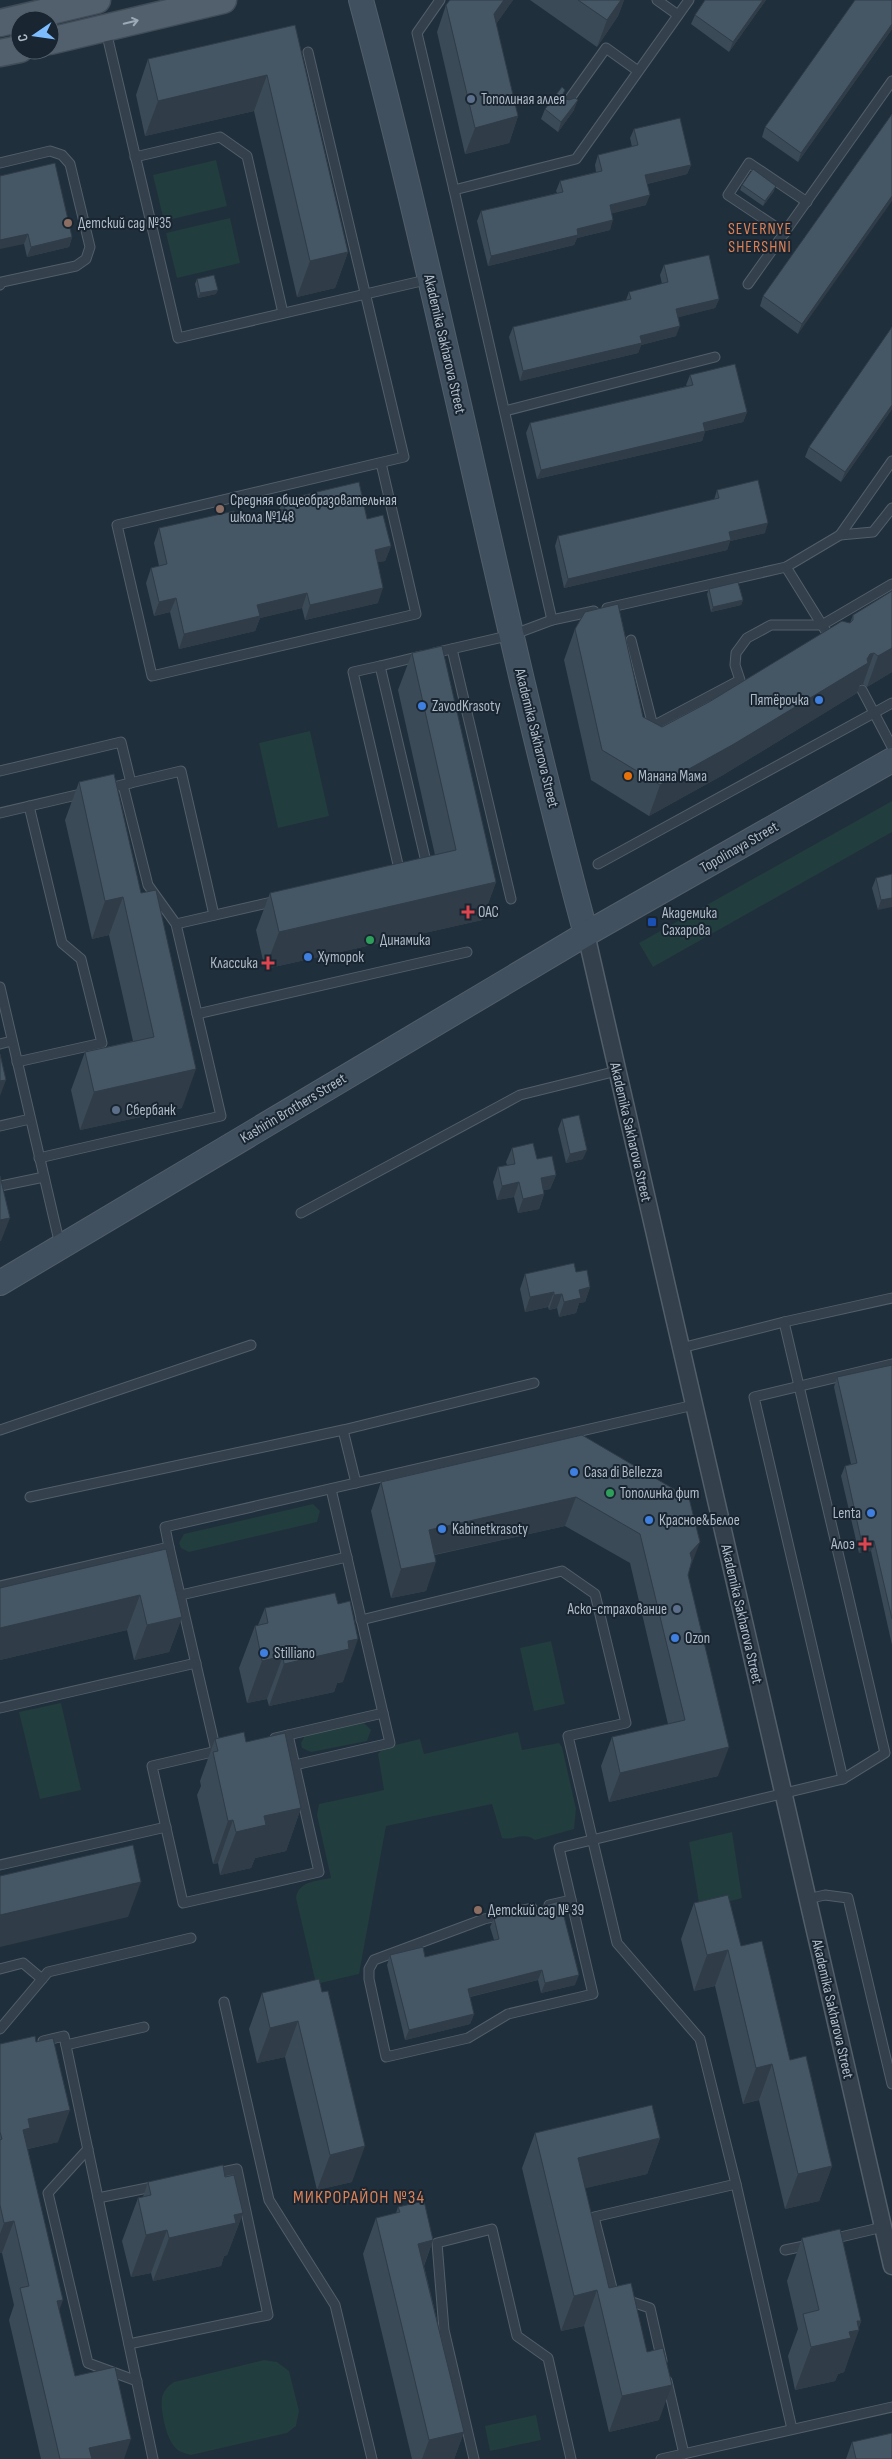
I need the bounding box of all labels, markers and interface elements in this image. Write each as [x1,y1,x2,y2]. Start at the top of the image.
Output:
north arrow [10,10,60,60]
one-way arrow [123,17,139,26]
text: С [14,32,32,43]
place label: Тополиная аллея [481,90,565,109]
marker: Тополиная аллея [465,93,477,105]
place label: Детский сад №35 [78,214,171,233]
marker: Детский сад №35 [62,217,74,229]
district label: SEVERNYE SHERSHNI [728,220,792,257]
street label: Akademika Sakharova Street [419,272,470,416]
place label: Средняя общеобразовательная школа №148 [230,491,397,527]
marker: Средняя общеобразовательная школа №148 [214,503,226,515]
street label: Akademika Sakharova Street [510,666,563,810]
place label: Пятёрочка [750,691,809,710]
marker: Пятёрочка [813,694,825,706]
place label: ZavodKrasoty [432,697,501,716]
marker: ZavodKrasoty [416,700,428,712]
place label: Манана Мама [638,767,707,786]
marker: Манана Мама [622,770,634,782]
street label: Topolinaya Street [697,817,782,877]
place label: ОАС [478,903,499,922]
place label: Академика Сахарова [661,904,717,940]
marker: ОАС [462,906,474,918]
marker: Академика Сахарова [646,916,658,928]
place label: Динамика [380,931,431,950]
marker: Динамика [364,934,376,946]
place label: Хуторок [317,948,364,967]
marker: Хуторок [302,951,314,963]
place label: Классика [210,954,258,973]
marker: Классика [262,957,274,969]
street label: Akademika Sakharova Street [605,1060,656,1204]
street label: Kashirin Brothers Street [237,1069,350,1148]
place label: Сбербанк [126,1101,176,1120]
marker: Сбербанк [110,1104,122,1116]
place label: Casa di Bellezza [584,1463,663,1482]
marker: Casa di Bellezza [568,1466,580,1478]
place label: Тополинка фит [620,1484,699,1503]
marker: Тополинка фит [604,1487,616,1499]
place label: Lenta [833,1504,861,1523]
marker: Lenta [865,1507,877,1519]
place label: Красное&Белое [659,1511,740,1530]
marker: Красное&Белое [643,1514,655,1526]
place label: Kabinetkrasoty [452,1520,528,1539]
marker: Kabinetkrasoty [436,1523,448,1535]
place label: Алоэ [830,1535,855,1554]
marker: Алоэ [859,1538,871,1550]
street label: Akademika Sakharova Street [716,1542,767,1686]
place label: Аско-страхование [566,1600,667,1619]
marker: Аско-страхование [671,1603,683,1615]
place label: Ozon [685,1629,710,1648]
marker: Ozon [669,1632,681,1644]
place label: Stilliano [274,1644,315,1663]
marker: Stilliano [258,1647,270,1659]
place label: Детский сад № 39 [488,1901,584,1920]
marker: Детский сад № 39 [472,1904,484,1916]
street label: Akademika Sakharova Street [807,1937,858,2081]
district label: МИКРОРАЙОН №34 [293,2187,425,2208]

